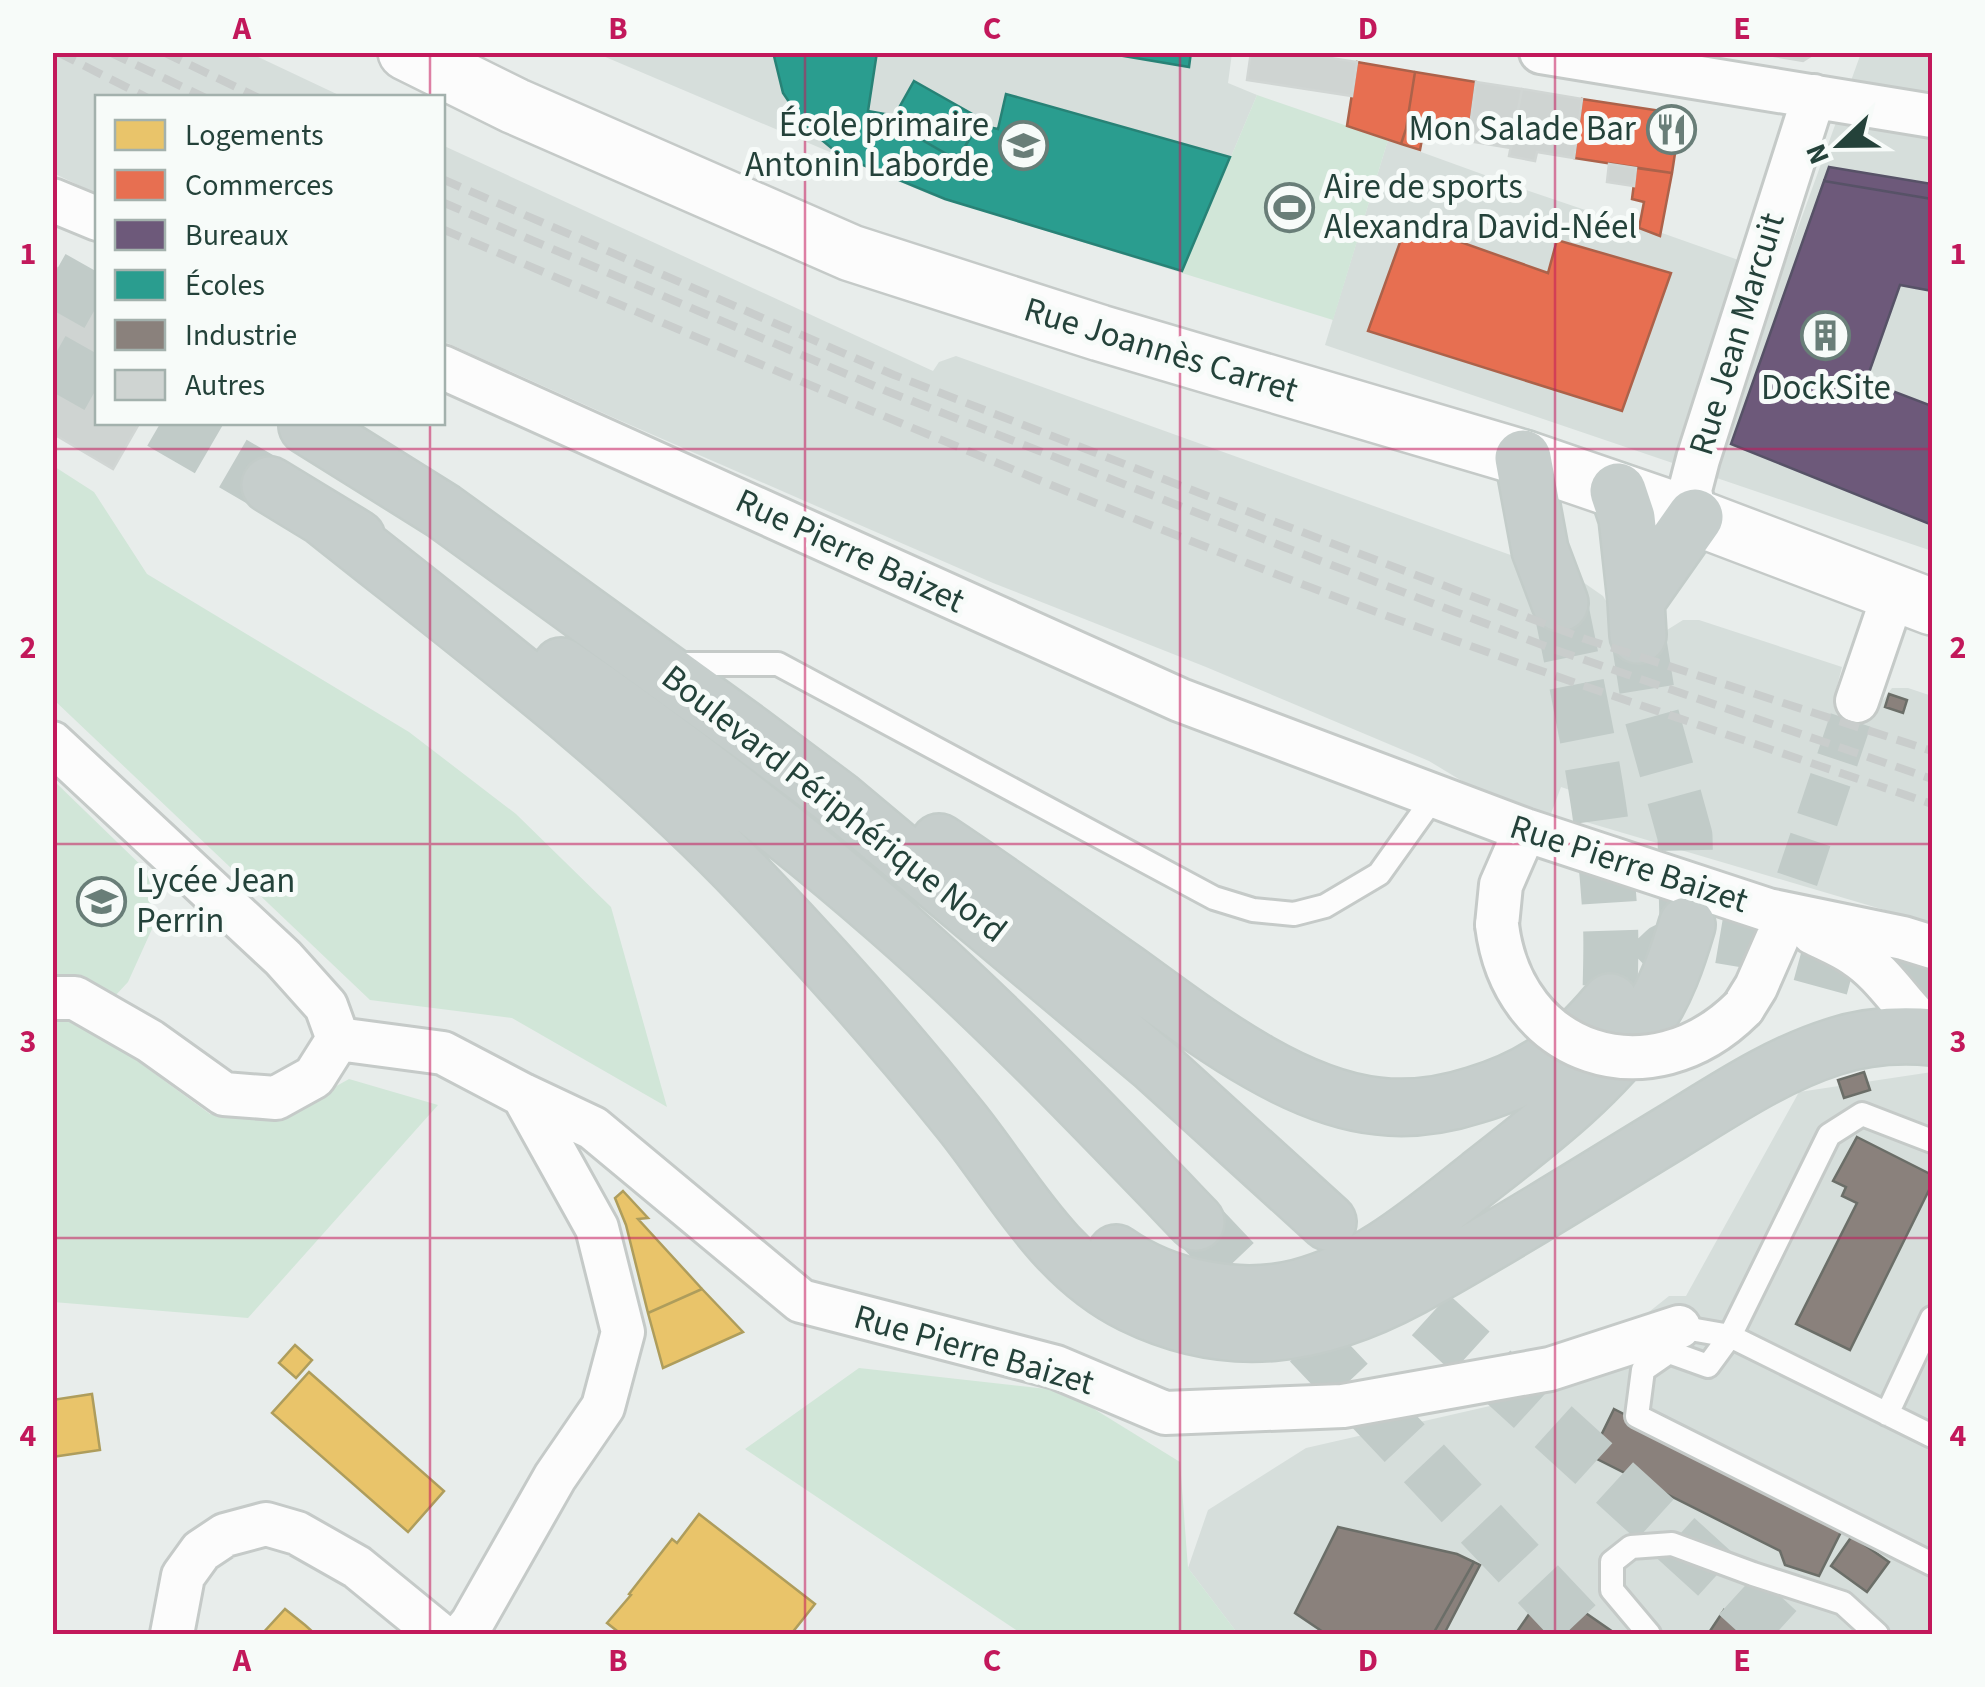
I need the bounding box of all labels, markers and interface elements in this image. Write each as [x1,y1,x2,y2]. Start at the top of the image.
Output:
text: A [232,6,252,52]
text: B [608,6,628,52]
text: C [983,6,1001,52]
text: D [1358,6,1378,52]
text: E [1733,6,1751,52]
legend [95,95,445,425]
north arrow [1790,95,1890,195]
place label: École primaire Antonin Laborde [745,100,989,190]
restaurant icon: Mon Salade Bar [1645,103,1697,155]
place label: Mon Salade Bar [1408,104,1637,154]
text: Logements [185,114,324,157]
school or university icon: École primaire Antonin Laborde [998,119,1050,171]
text: N [1796,138,1840,170]
place label: Aire de sports Alexandra David-Néel [1324,162,1637,252]
text: Commerces [185,164,334,207]
sports icon: Aire de sports Alexandra David-Néel [1263,181,1315,233]
street label: Rue Jean Marcuit [1676,206,1798,461]
text: Bureaux [185,214,288,257]
text: 1 [20,231,36,277]
text: 1 [1950,231,1966,277]
text: Écoles [185,264,265,307]
street label: Rue Joannès Carret [1018,285,1304,415]
building icon: DockSite [1800,310,1852,362]
text: Industrie [185,314,297,357]
place label: DockSite [1761,363,1891,413]
text: Autres [185,364,265,407]
street label: Rue Pierre Baizet [727,476,973,626]
text: 2 [20,625,36,671]
text: 2 [1950,625,1966,671]
street label: Boulevard Périphérique Nord [651,653,1017,955]
street label: Rue Pierre Baizet [1504,802,1755,926]
place label: Lycée Jean Perrin [136,856,295,946]
school or university icon: Lycée Jean Perrin [75,875,127,927]
text: 3 [20,1019,36,1065]
text: 3 [1950,1019,1966,1065]
street label: Rue Pierre Baizet [848,1292,1100,1408]
text: 4 [20,1413,37,1459]
text: 4 [1950,1413,1967,1459]
text: A [232,1638,252,1684]
text: B [608,1638,628,1684]
text: C [983,1638,1001,1684]
text: D [1358,1638,1378,1684]
text: E [1733,1638,1751,1684]

